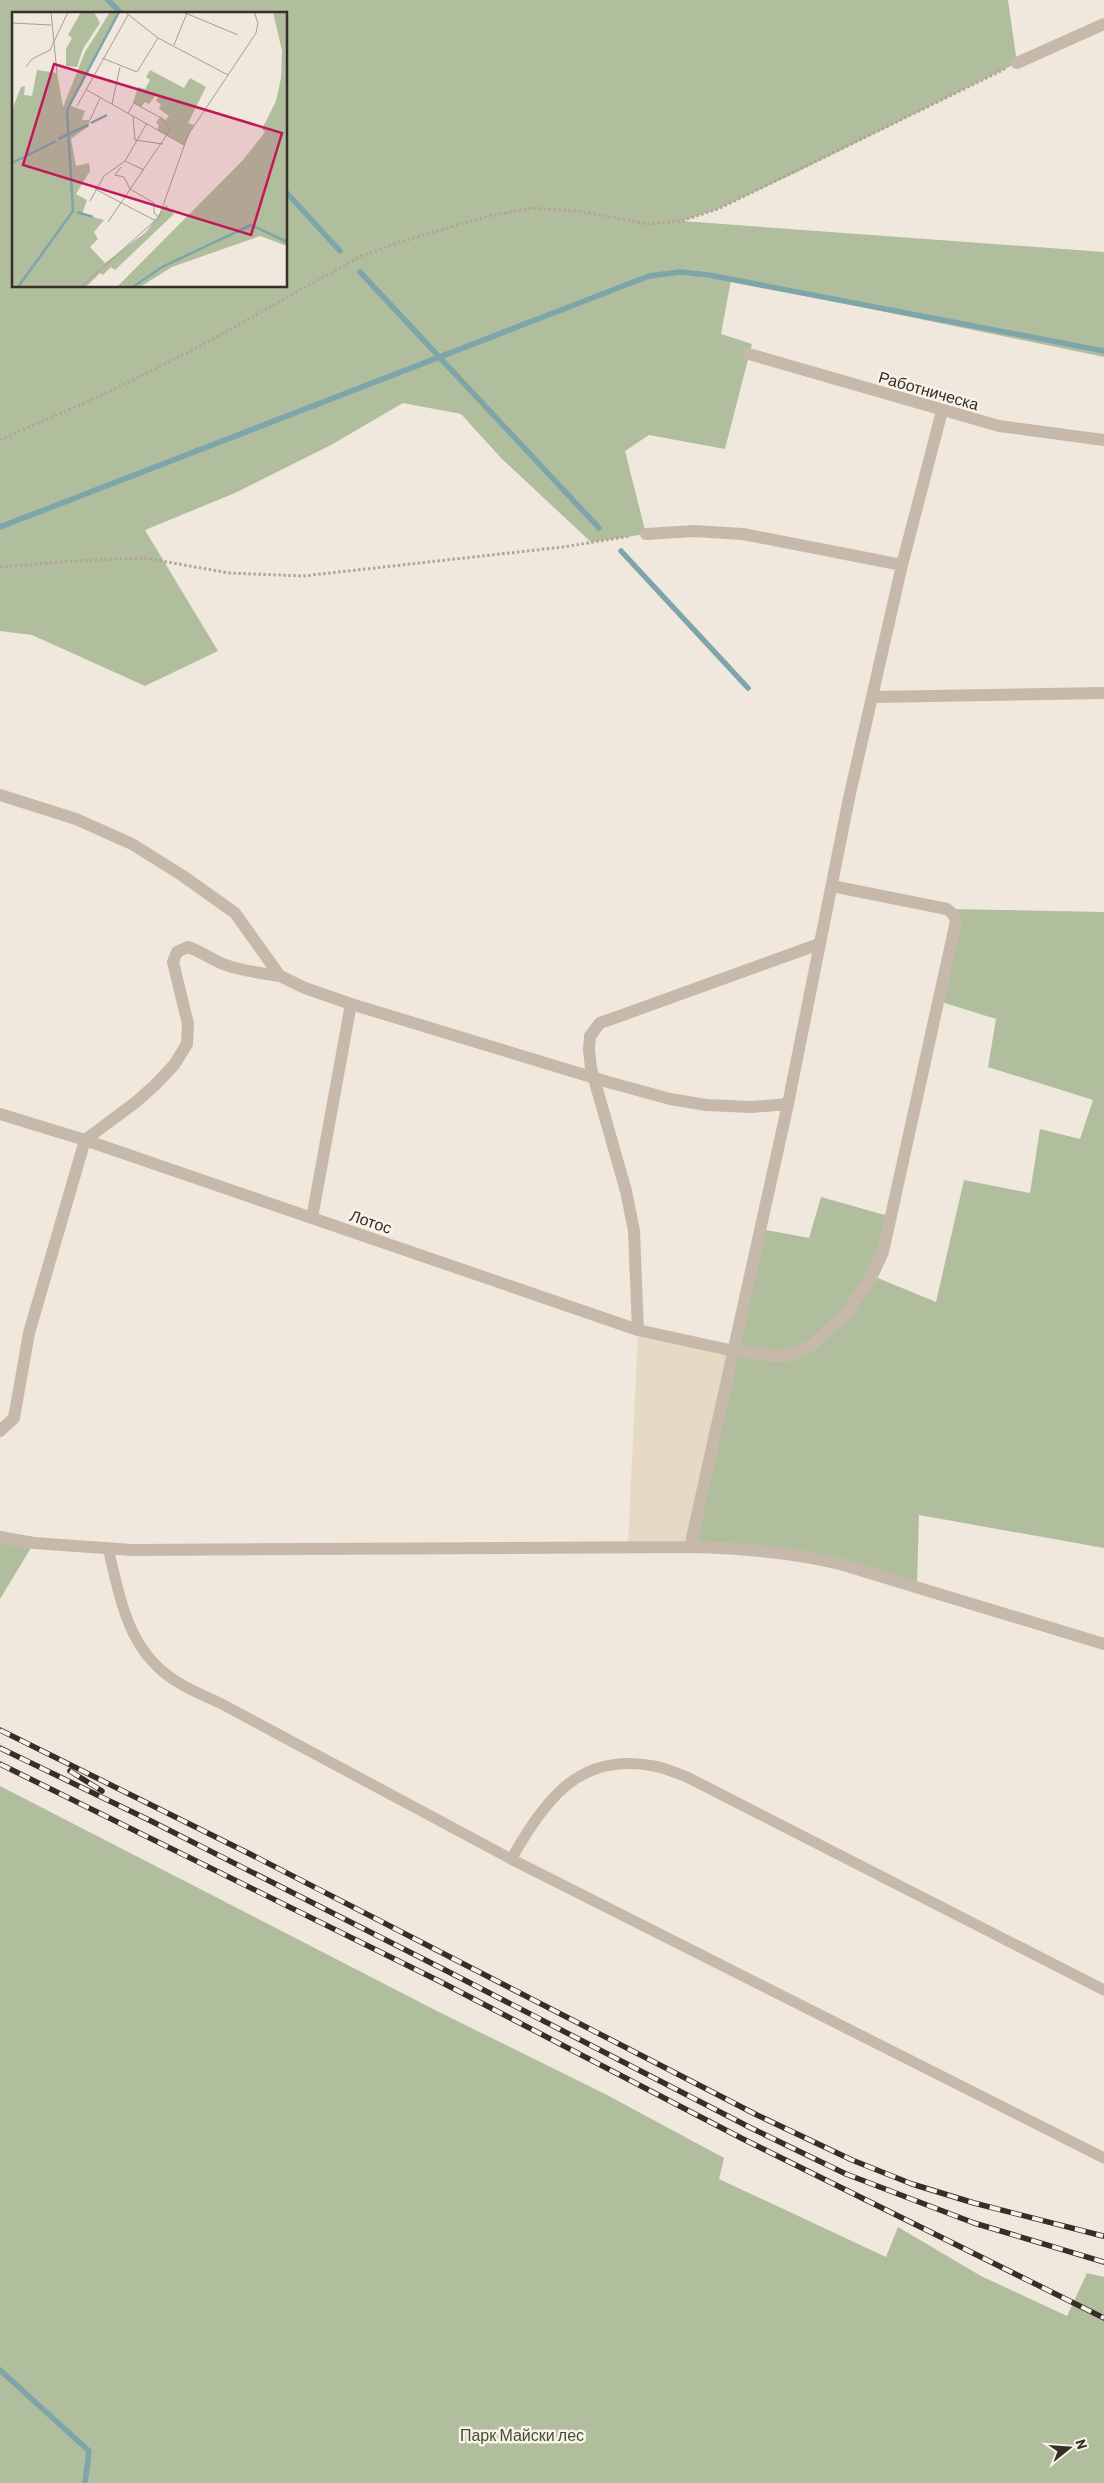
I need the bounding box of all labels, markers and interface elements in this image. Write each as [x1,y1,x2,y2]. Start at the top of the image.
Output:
inset map [12,12,288,288]
street label: Работническа [877,367,981,413]
street label: Лотос [348,1205,394,1237]
north arrow [1044,2423,1094,2473]
park label: Парк Майски лес [460,2425,584,2444]
text: N [1072,2437,1091,2451]

